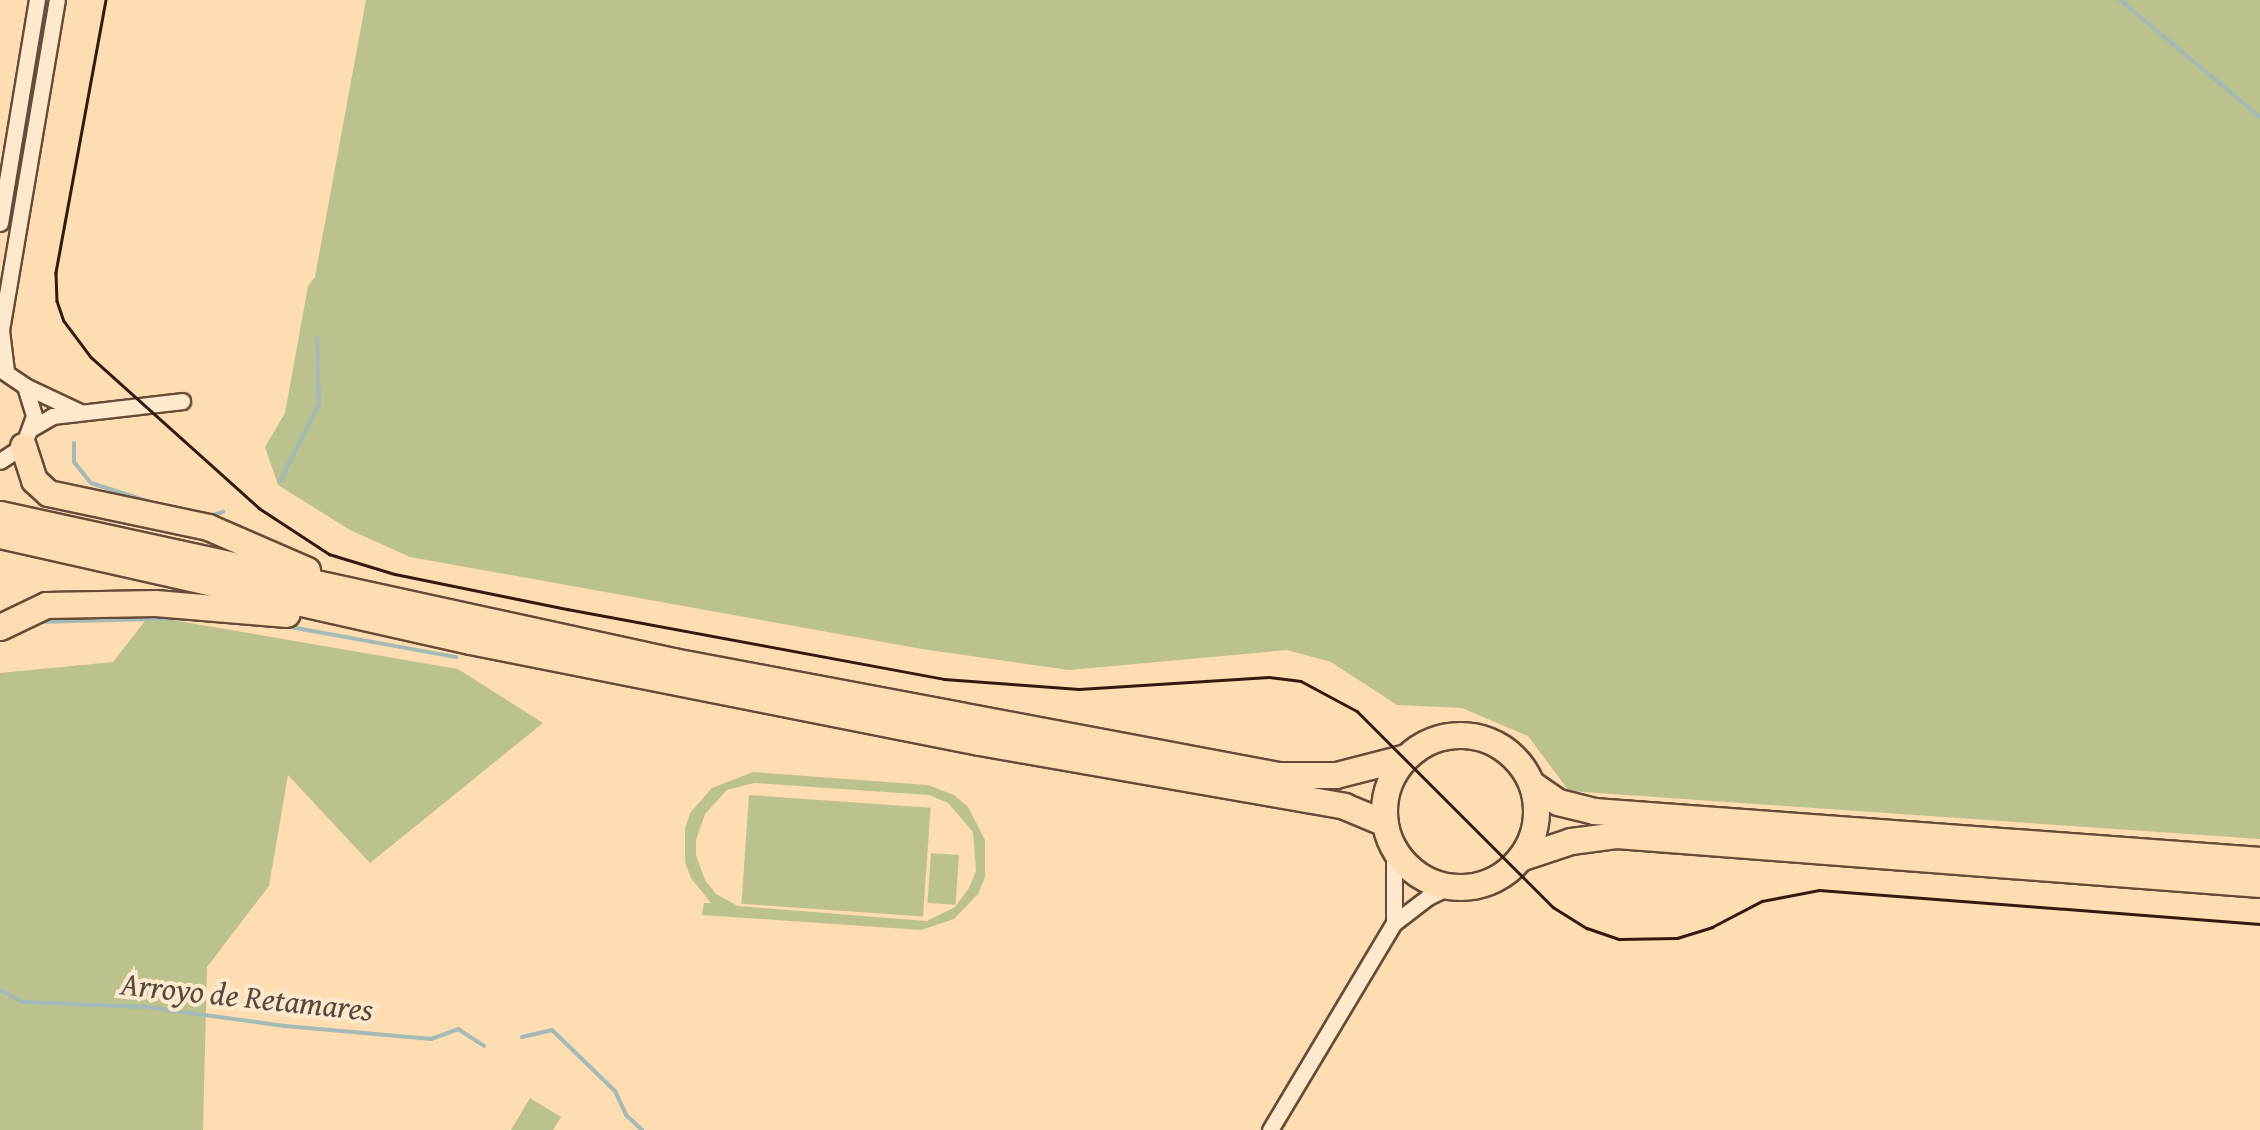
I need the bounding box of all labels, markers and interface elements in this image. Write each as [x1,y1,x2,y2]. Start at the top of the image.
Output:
water label: Arroyo de Retamares [119,965,375,1029]

